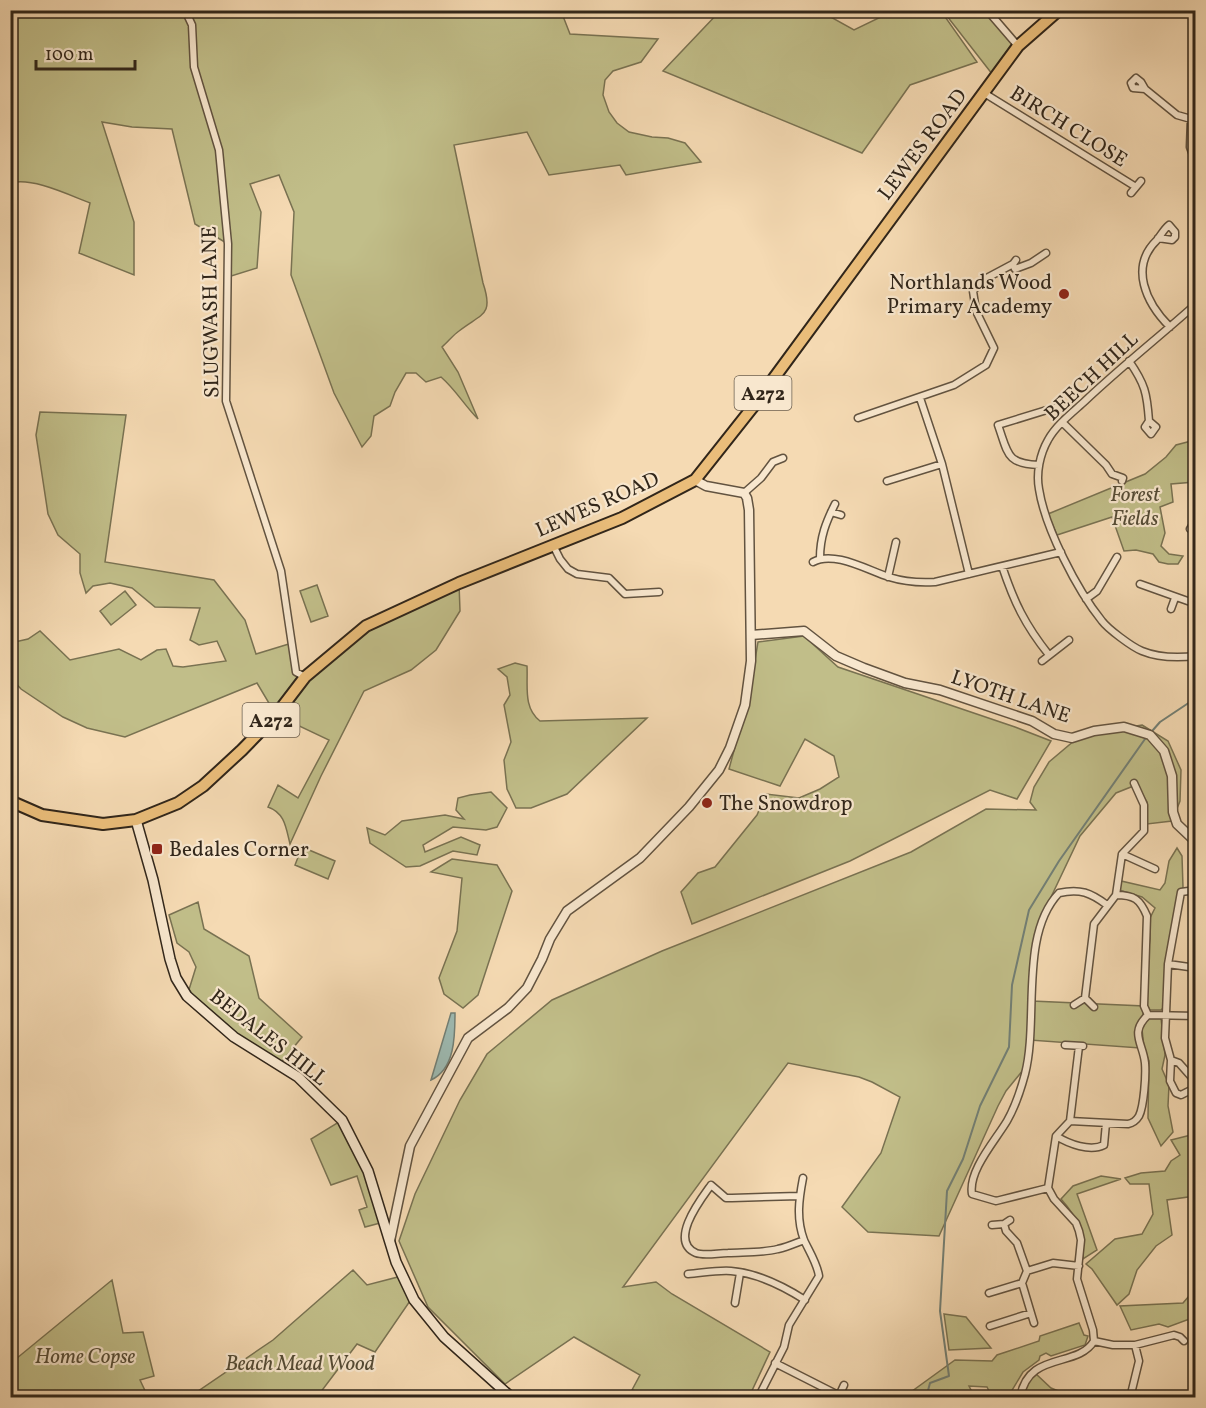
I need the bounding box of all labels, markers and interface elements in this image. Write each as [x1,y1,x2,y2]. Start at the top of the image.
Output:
scale bar [36,33,135,71]
text: 100 m [45,43,94,68]
street label: BIRCH CLOSE [1004,80,1133,175]
street label: LEWES ROAD [872,83,975,207]
street label: SLUGWASH LANE [195,226,228,398]
place label: Northlands Wood Primary Academy [887,269,1053,322]
marker: Northlands Wood Primary Academy [1057,287,1071,301]
street label: BEECH HILL [1039,326,1146,428]
road number: A272 [734,376,792,410]
street label: LEWES ROAD [531,465,664,546]
park label: Forest Fields [1110,481,1161,534]
street label: LYOTH LANE [947,663,1074,731]
road number: A272 [242,703,300,737]
place label: The Snowdrop [719,790,853,819]
marker: The Snowdrop [700,796,714,810]
place label: Bedales Corner [169,836,309,865]
marker: Bedales Corner [150,842,164,856]
street label: BEDALES HILL [203,983,333,1094]
park label: Home Copse [35,1343,136,1372]
park label: Beach Mead Wood [225,1350,375,1379]

